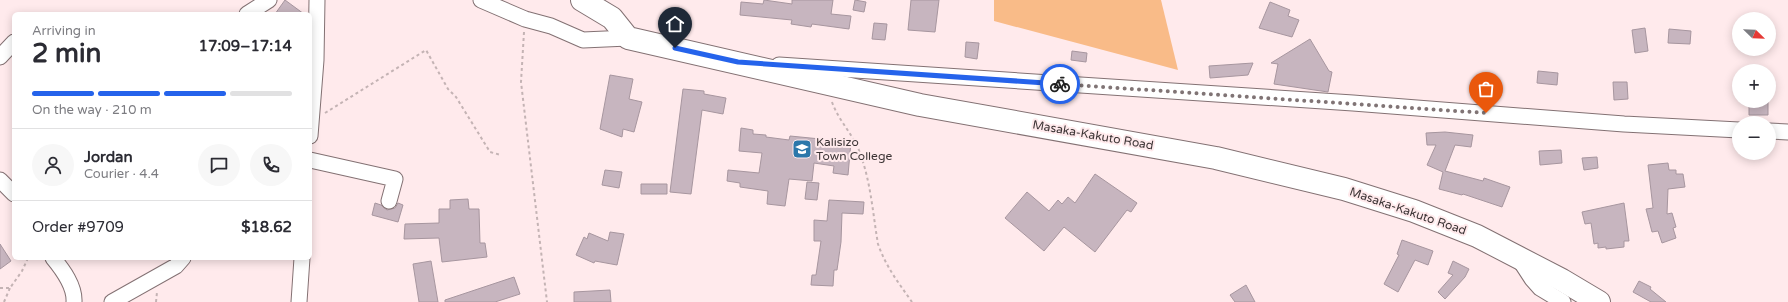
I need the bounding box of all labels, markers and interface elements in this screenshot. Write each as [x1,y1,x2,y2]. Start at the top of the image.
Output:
pin [658,7.0,692,48]
north arrow [1732,12,1776,56]
map controls [1732,12,1776,160]
icon: home [664,13,686,35]
text: Arriving in [32,23,96,39]
text: 17:09–17:14 [199,37,292,55]
text: 2 min [32,38,101,69]
courier [1040,64,1080,104]
button: + [1732,64,1776,108]
pin [1469,72,1503,113]
icon: bike [1049,73,1071,95]
icon: bag [1475,78,1497,100]
text: On the way · 210 m [32,102,152,118]
button: − [1732,116,1776,160]
street label: Masaka-Kakuto Road [1031,117,1155,153]
place label: Kalisizo Town College [816,135,892,163]
school or university icon: Kalisizo Town College [791,138,813,160]
button: person [32,144,74,186]
button: chat [198,144,240,186]
button: phone [250,144,292,186]
text: Jordan [84,148,133,166]
text: Courier · 4.4 [84,166,159,182]
street label: Masaka-Kakuto Road [1348,184,1468,238]
text: Order #9709 [32,218,124,236]
text: $18.62 [241,218,292,236]

